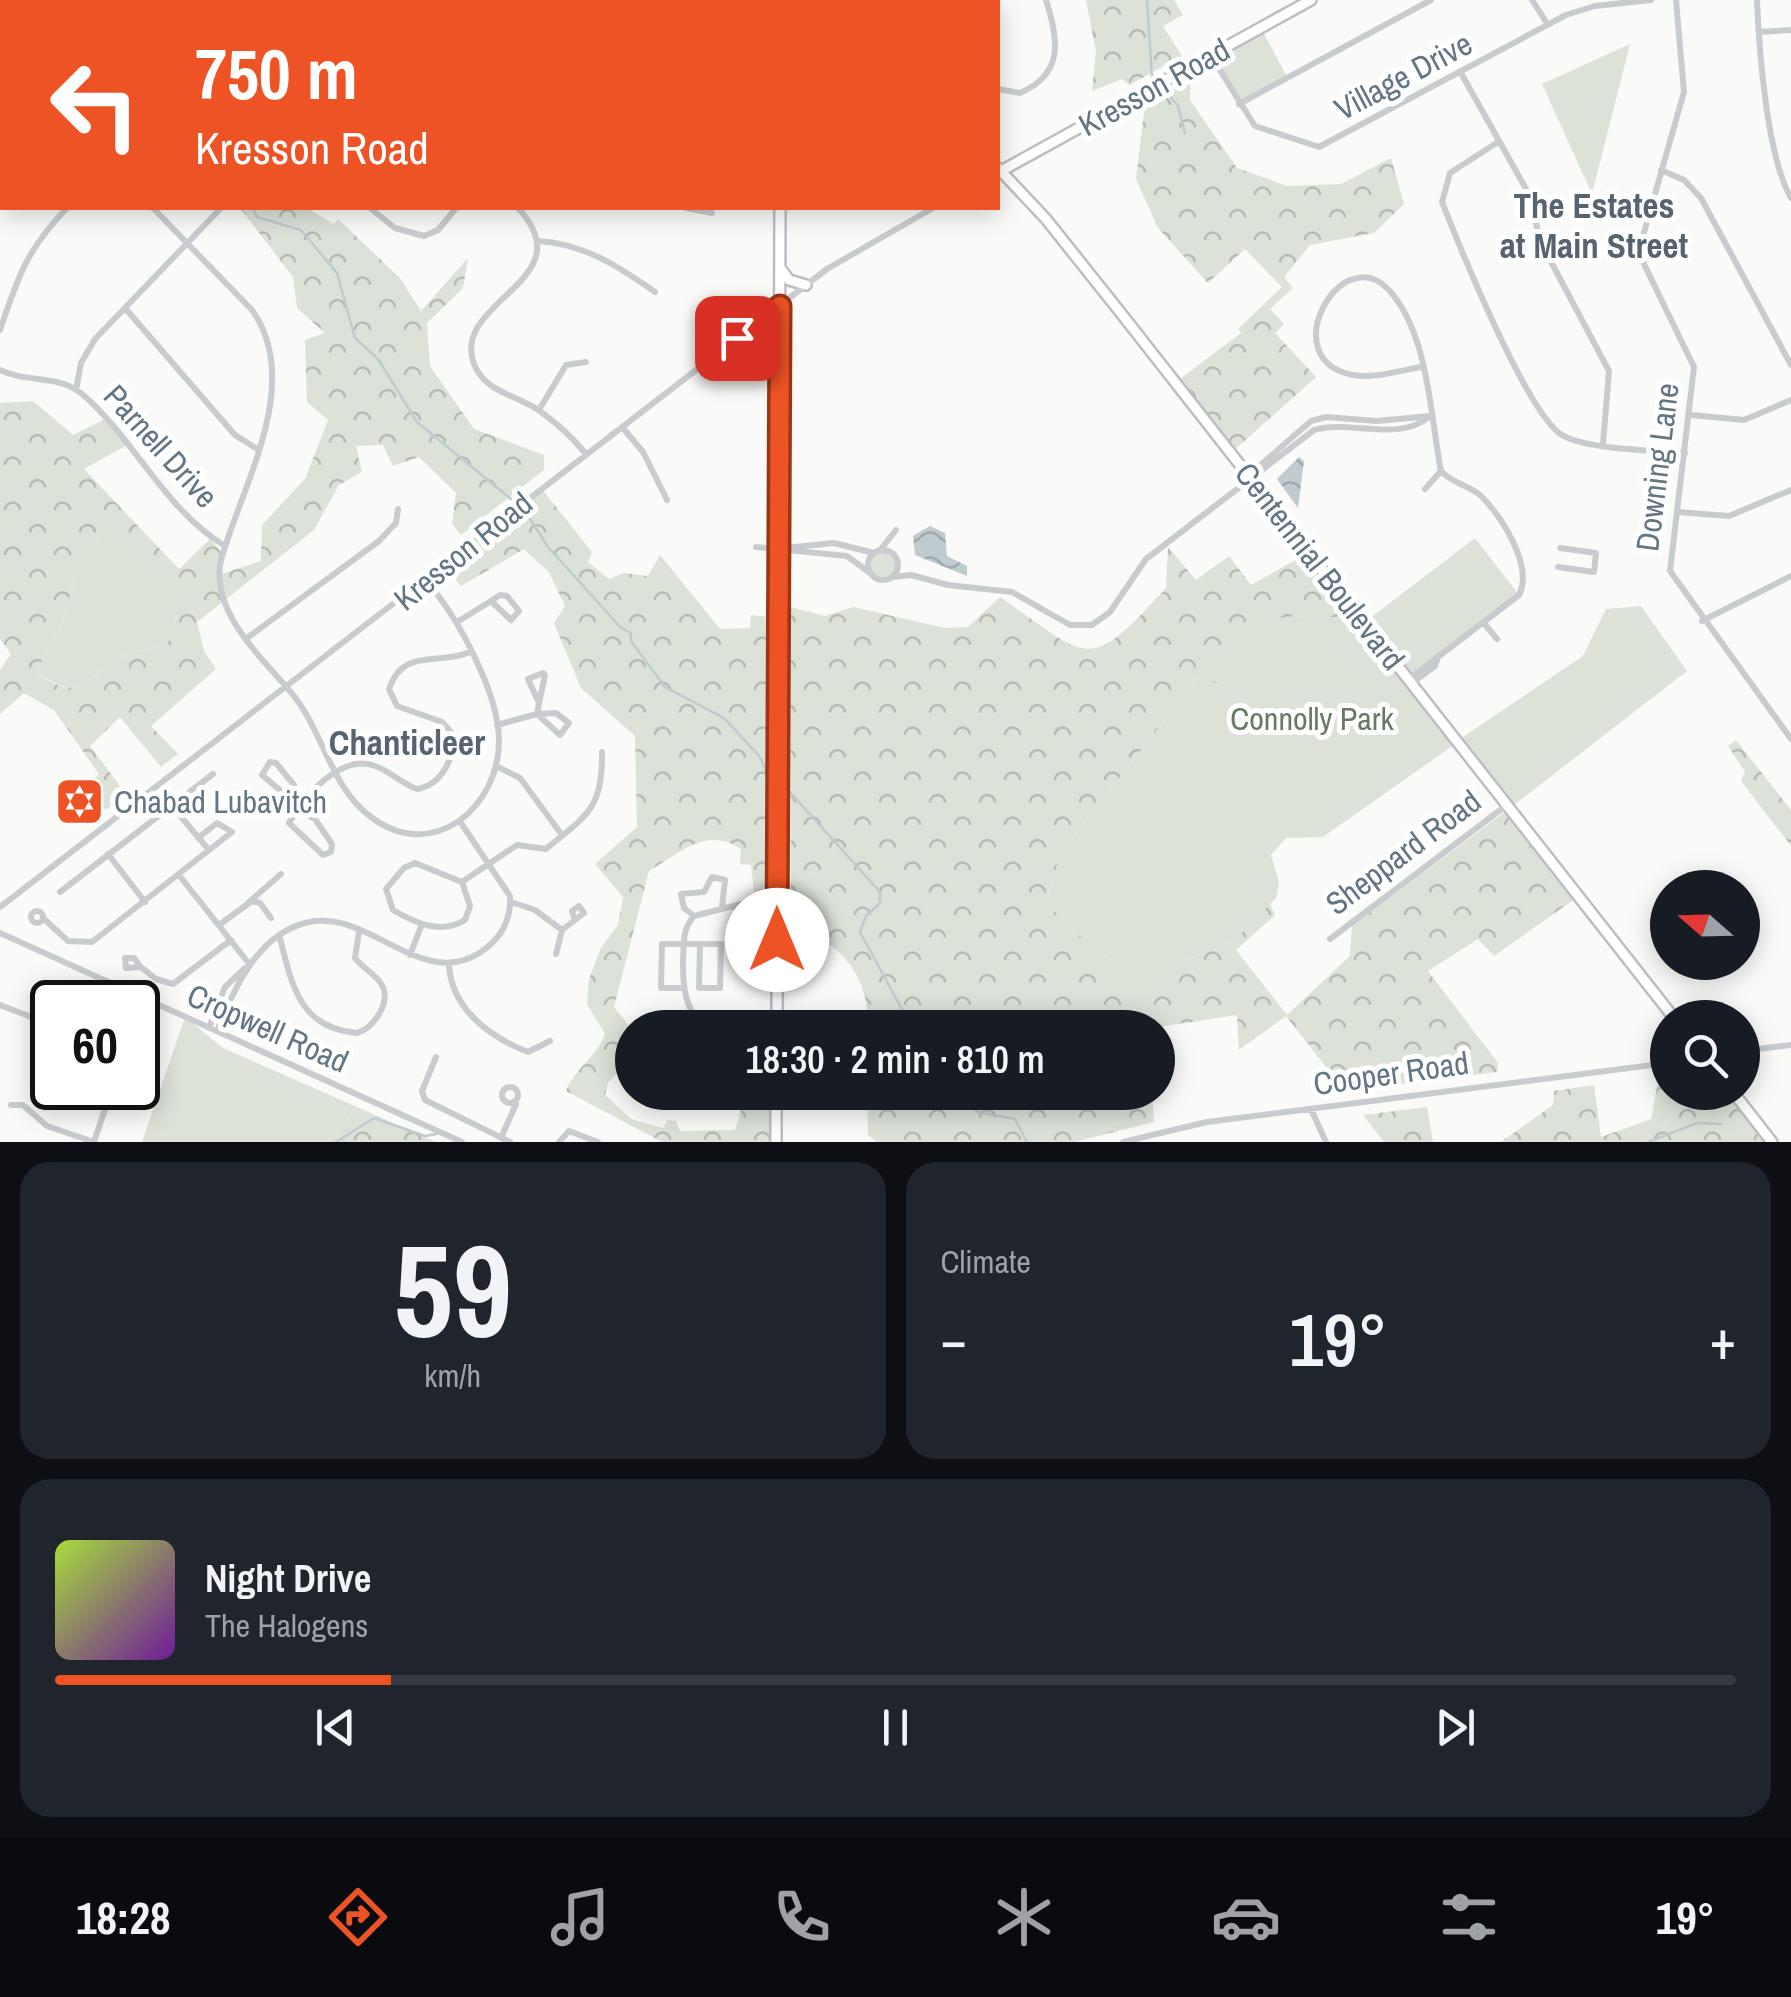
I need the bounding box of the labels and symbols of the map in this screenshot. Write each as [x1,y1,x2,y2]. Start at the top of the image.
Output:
street label: Village Drive [1327,22,1479,130]
street label: Kresson Road [1071,28,1237,146]
district label: The Estates at Main Street [1500,182,1689,269]
pin [695,296,780,381]
street label: Parnell Drive [94,375,228,517]
street label: Downing Lane [1625,380,1689,554]
street label: Centennial Boulevard [1225,453,1415,679]
street label: Kresson Road [385,482,541,620]
park label: Connolly Park [1230,697,1395,740]
district label: Chanticleer [329,719,486,766]
synagogue icon: Chabad Lubavitch [53,775,105,827]
place label: Chabad Lubavitch [114,780,327,823]
street label: Sheppard Road [1317,780,1489,924]
north arrow [1650,870,1760,980]
position arrow [725,888,829,992]
street label: Cropwell Road [181,973,355,1083]
speed limit sign: 60 [30,980,160,1110]
street label: Cooper Road [1311,1041,1471,1105]

